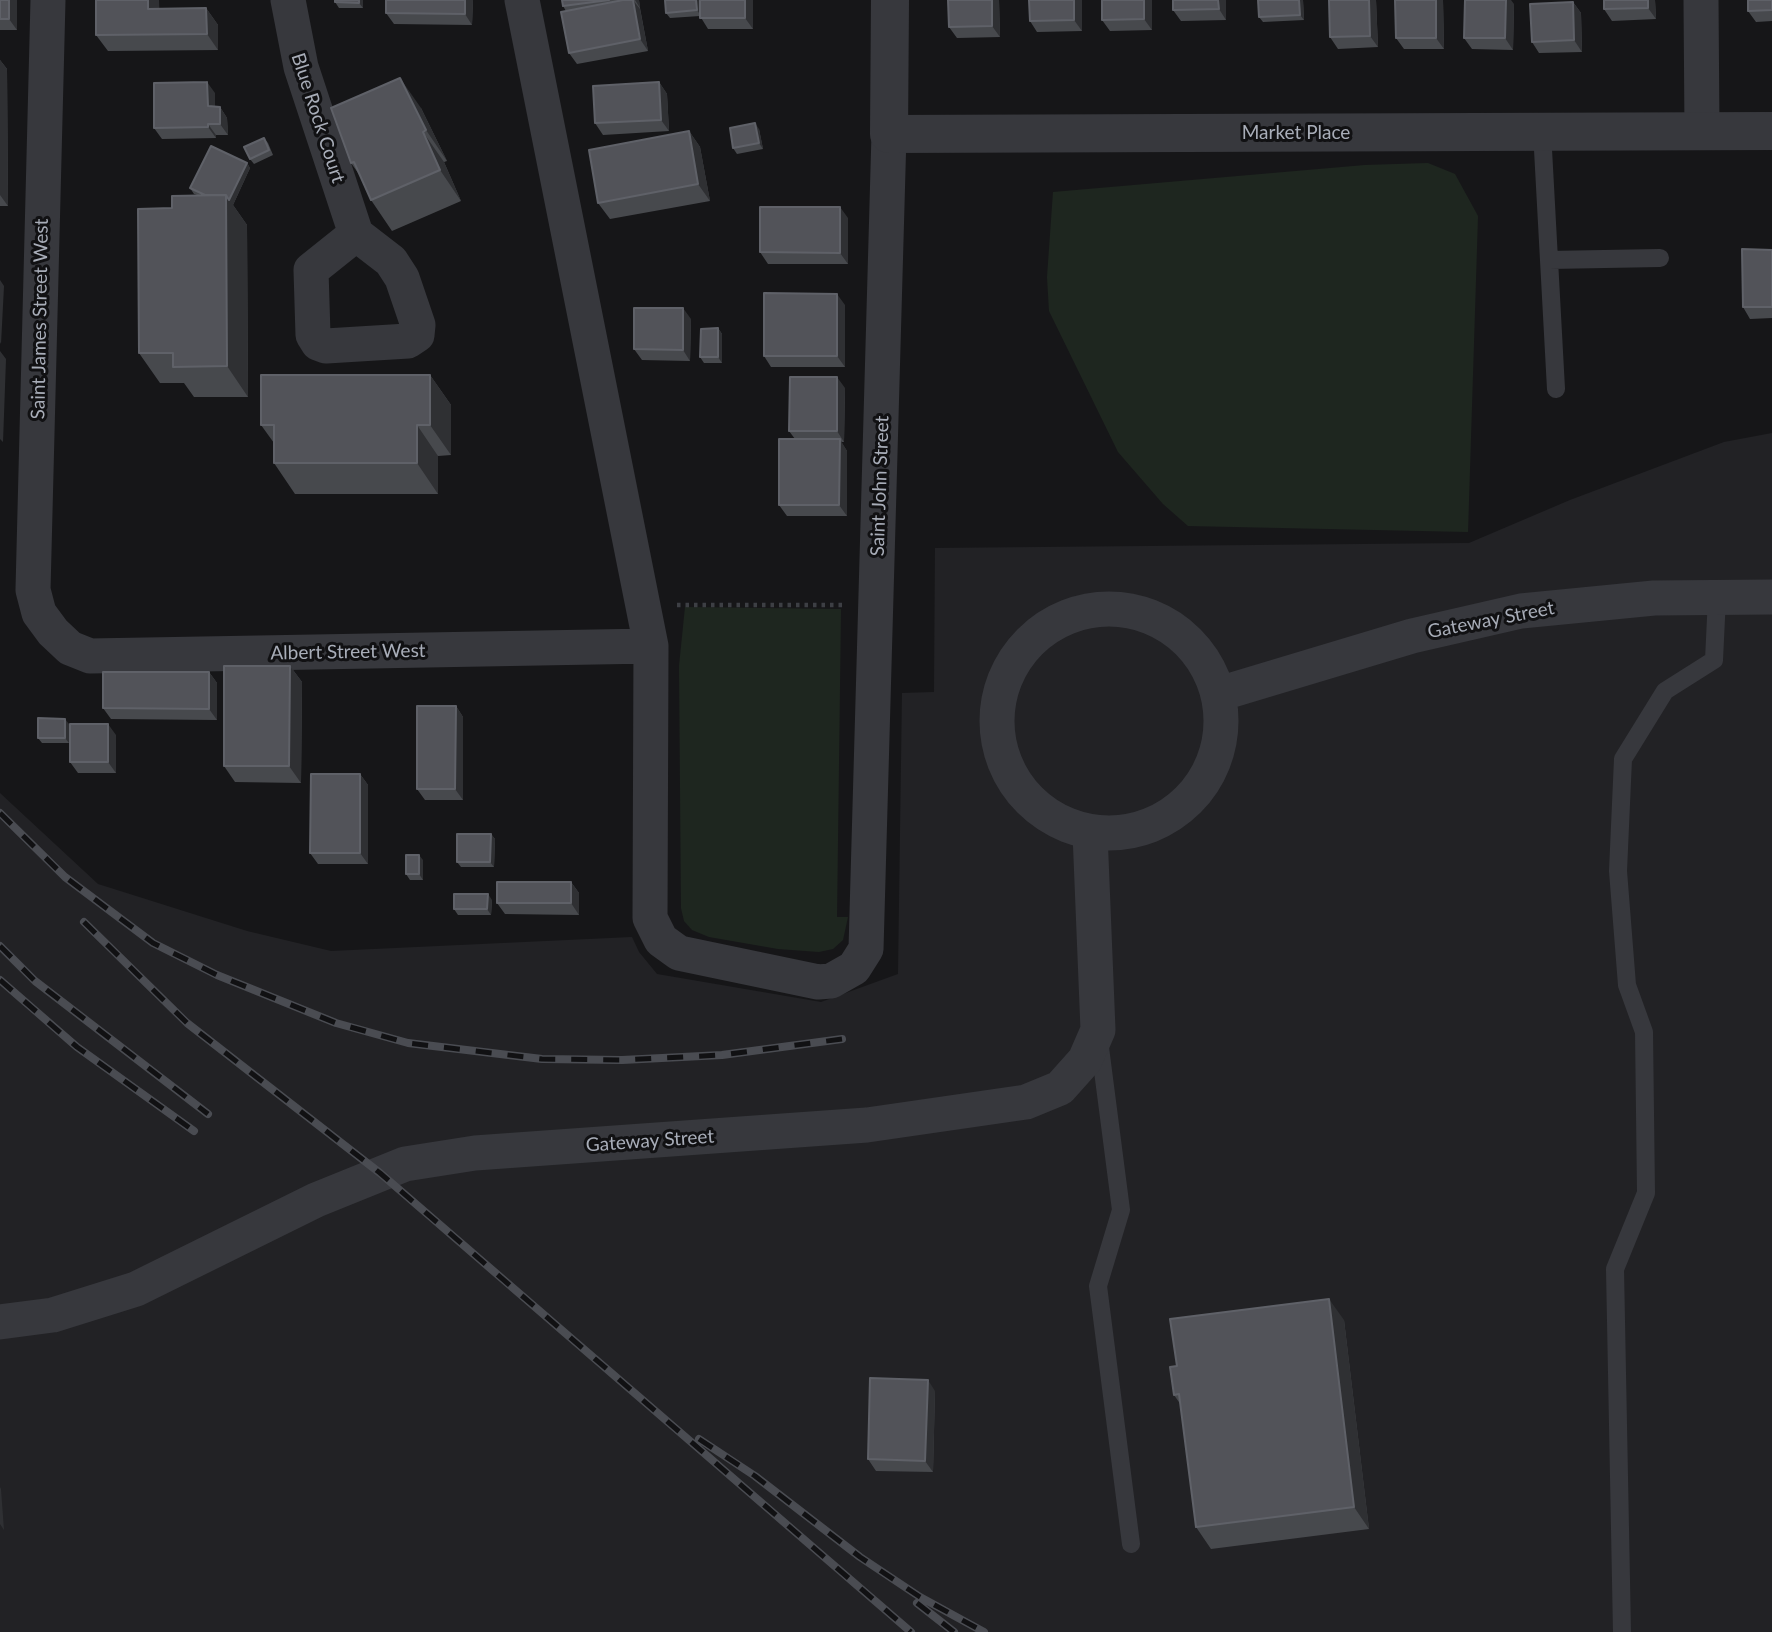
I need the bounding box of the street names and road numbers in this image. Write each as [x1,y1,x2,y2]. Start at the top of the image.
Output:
street label: Blue Rock Court [286,50,350,186]
street label: Market Place [1242,122,1350,144]
street label: Saint James Street West [27,218,53,420]
street label: Saint John Street [866,415,894,557]
street label: Gateway Street [1426,597,1556,643]
street label: Albert Street West [270,639,426,665]
street label: Gateway Street [585,1125,715,1157]

